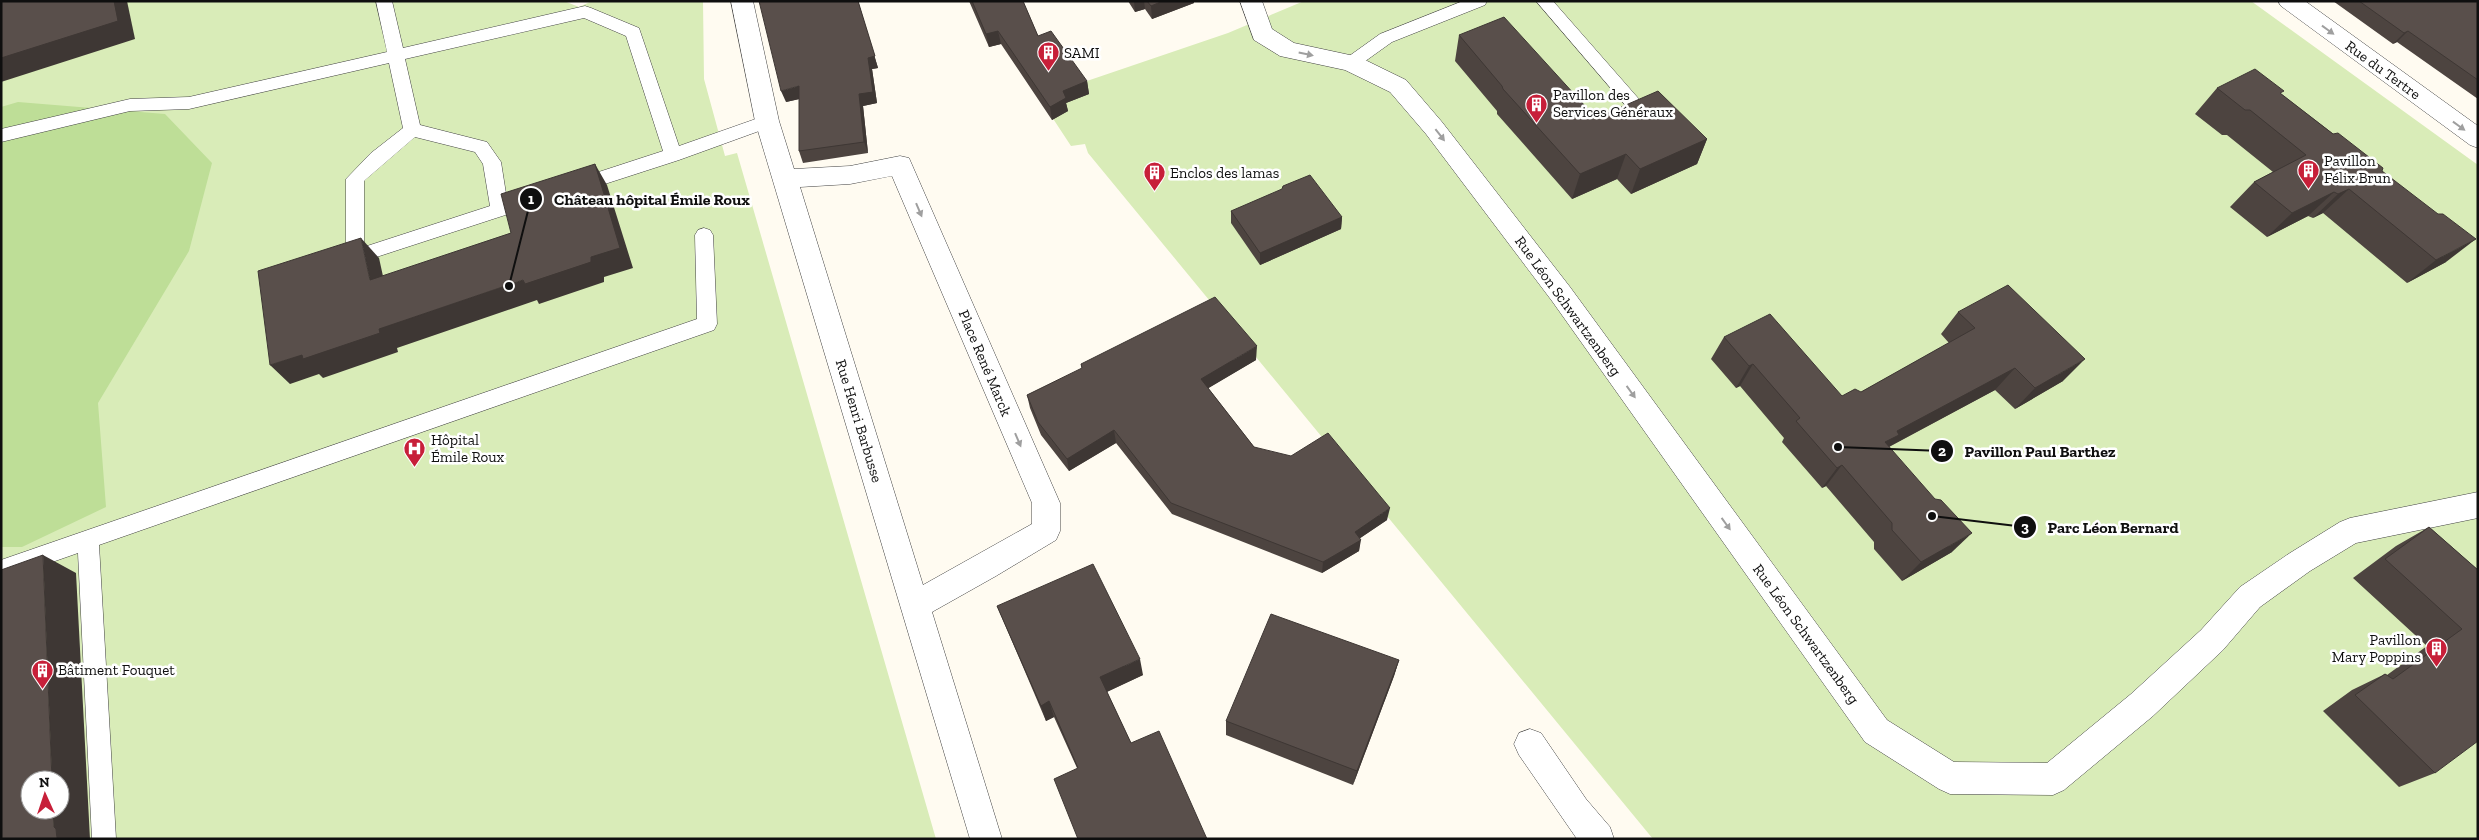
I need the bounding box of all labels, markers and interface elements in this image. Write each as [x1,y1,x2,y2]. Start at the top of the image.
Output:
one-way arrow [2321,25,2335,35]
street label: Rue du Tertre [2342,37,2424,103]
building icon: SAMI [1036,41,1060,72]
place label: SAMI [1064,44,1100,62]
one-way arrow [1298,50,1314,58]
place label: Pavillon des Services Généraux [1553,86,1673,121]
building icon: Pavillon des Services Généraux [1525,92,1549,123]
one-way arrow [2452,121,2466,131]
one-way arrow [1434,128,1445,141]
place label: Pavillon Félix Brun [2324,152,2391,187]
building icon: Pavillon Félix Brun [2296,158,2320,189]
building icon: Enclos des lamas [1142,161,1166,192]
place label: Enclos des lamas [1170,164,1279,182]
callout: Château hôpital Émile Roux [519,184,759,215]
text: 1 [528,190,534,208]
text: Château hôpital Émile Roux [554,190,750,209]
one-way arrow [916,203,924,217]
street label: Rue Léon Schwartzenberg [1511,232,1625,380]
street label: Place René Marck [954,307,1016,419]
street label: Rue Henri Barbusse [832,357,886,485]
one-way arrow [1626,385,1636,399]
place label: Hôpital Émile Roux [431,431,505,466]
one-way arrow [1015,433,1023,447]
callout: Pavillon Paul Barthez [1930,436,2126,467]
hospital icon: Hôpital Émile Roux [403,437,427,468]
text: 2 [1938,442,1946,460]
text: Pavillon Paul Barthez [1964,442,2116,461]
callout: Parc Léon Bernard [2012,512,2188,543]
one-way arrow [1721,517,1731,530]
text: 3 [2021,518,2029,536]
text: Parc Léon Bernard [2047,518,2179,537]
street label: Rue Léon Schwartzenberg [1749,560,1863,708]
place label: Pavillon Mary Poppins [2332,631,2421,666]
building icon: Pavillon Mary Poppins [2425,637,2449,668]
building icon: Bâtiment Fouquet [30,658,54,689]
place label: Bâtiment Fouquet [58,661,175,679]
north arrow [20,770,70,820]
text: N [39,774,50,791]

